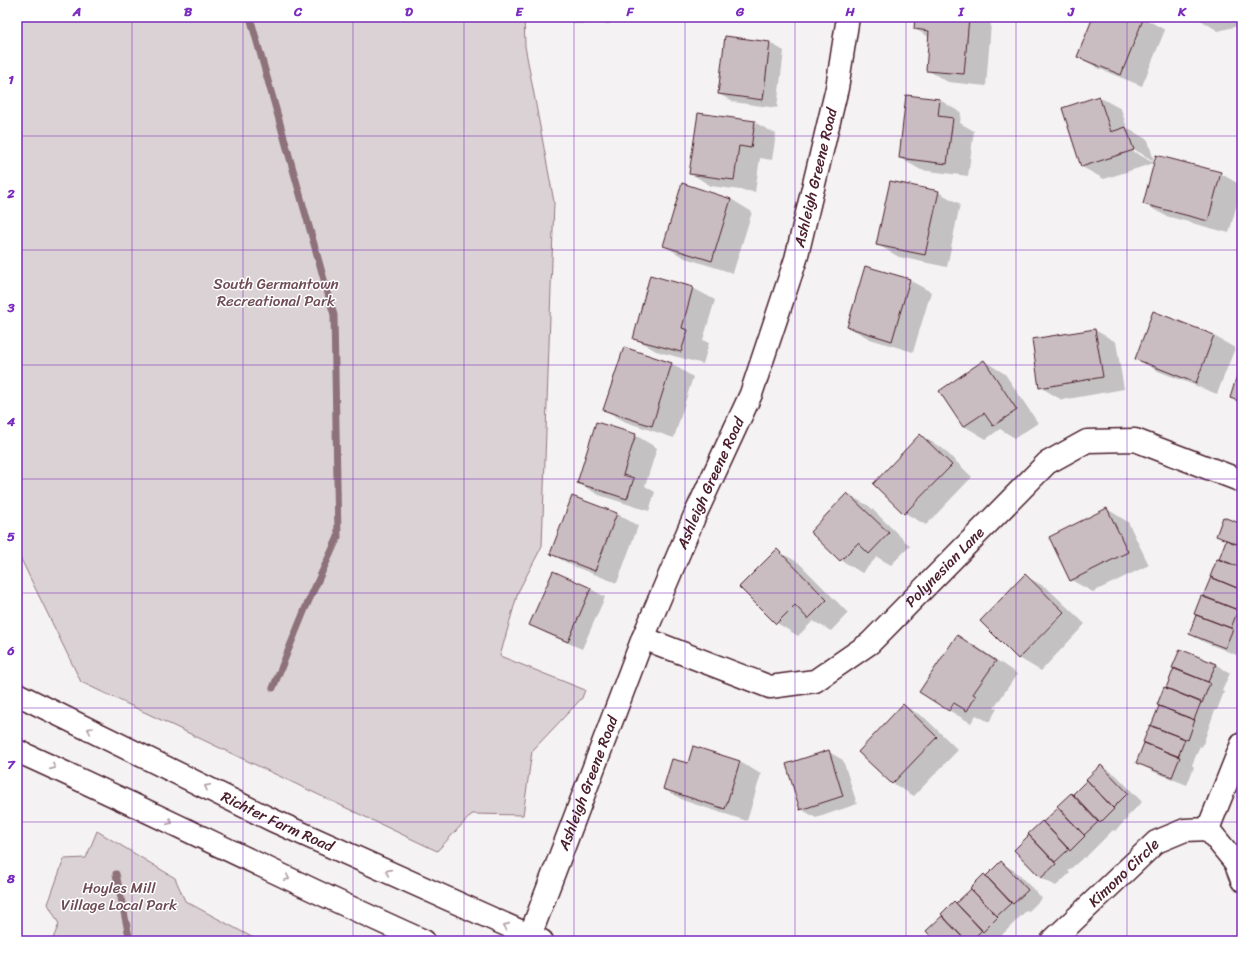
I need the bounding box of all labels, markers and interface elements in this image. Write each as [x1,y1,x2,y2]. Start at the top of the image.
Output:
text: A [72,0,81,23]
text: B [184,0,193,23]
text: C [293,0,303,23]
text: D [405,0,413,23]
text: E [515,0,524,23]
text: F [625,0,634,23]
text: G [735,0,745,23]
text: H [844,0,855,23]
text: I [957,0,965,23]
text: J [1067,0,1075,23]
text: K [1177,0,1187,23]
text: 1 [8,68,14,91]
street label: Ashleigh Greene Road [786,104,845,251]
text: 2 [6,182,15,205]
park label: South Germantown Recreational Park [213,271,339,314]
text: 3 [6,296,15,319]
text: 4 [6,410,16,433]
street label: Ashleigh Greene Road [669,412,752,554]
street label: Polynesian Lane [899,520,991,614]
text: 5 [7,525,15,548]
text: 6 [6,639,15,662]
street label: Ashleigh Greene Road [550,711,626,855]
one-way arrow [87,727,94,735]
text: 7 [7,753,16,776]
one-way arrow [48,762,56,770]
one-way arrow [204,784,211,792]
street label: Richter Farm Road [217,784,339,860]
one-way arrow [166,817,174,825]
street label: Kimono Circle [1082,832,1166,914]
text: 8 [6,867,15,890]
one-way arrow [384,869,392,877]
one-way arrow [283,873,291,881]
park label: Hoyles Mill Village Local Park [61,875,178,918]
one-way arrow [503,923,511,931]

